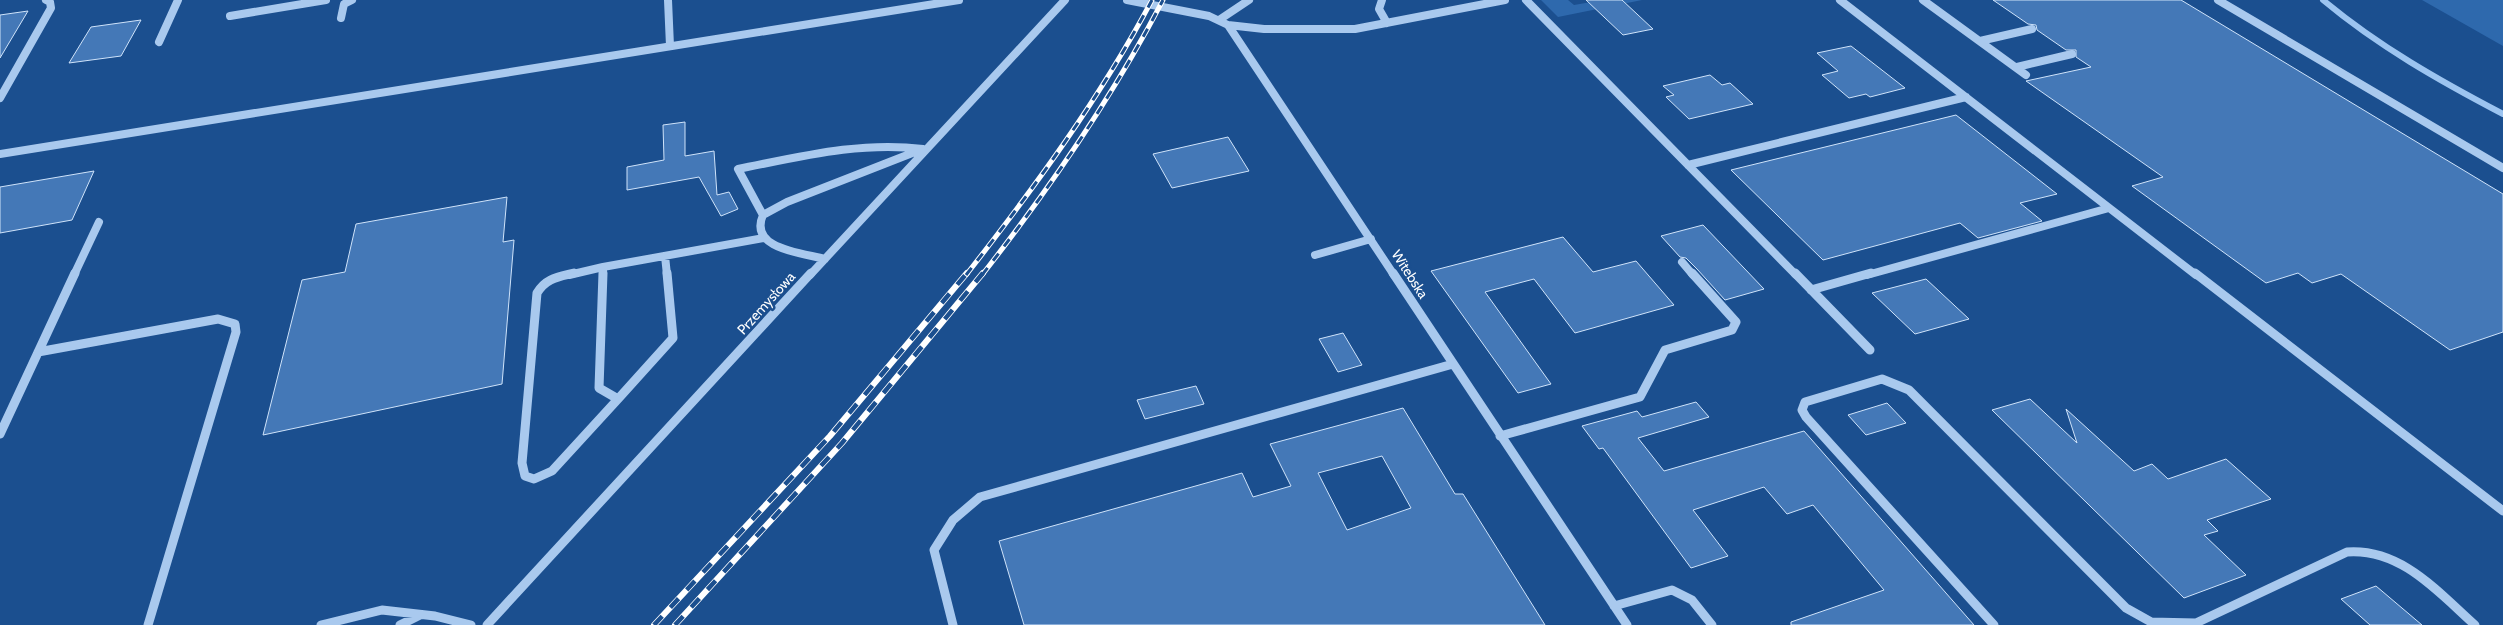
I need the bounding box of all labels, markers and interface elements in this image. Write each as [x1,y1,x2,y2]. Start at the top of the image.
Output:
street label: Witebska [1388,246,1433,302]
street label: Przemysłowa [733,268,799,338]

